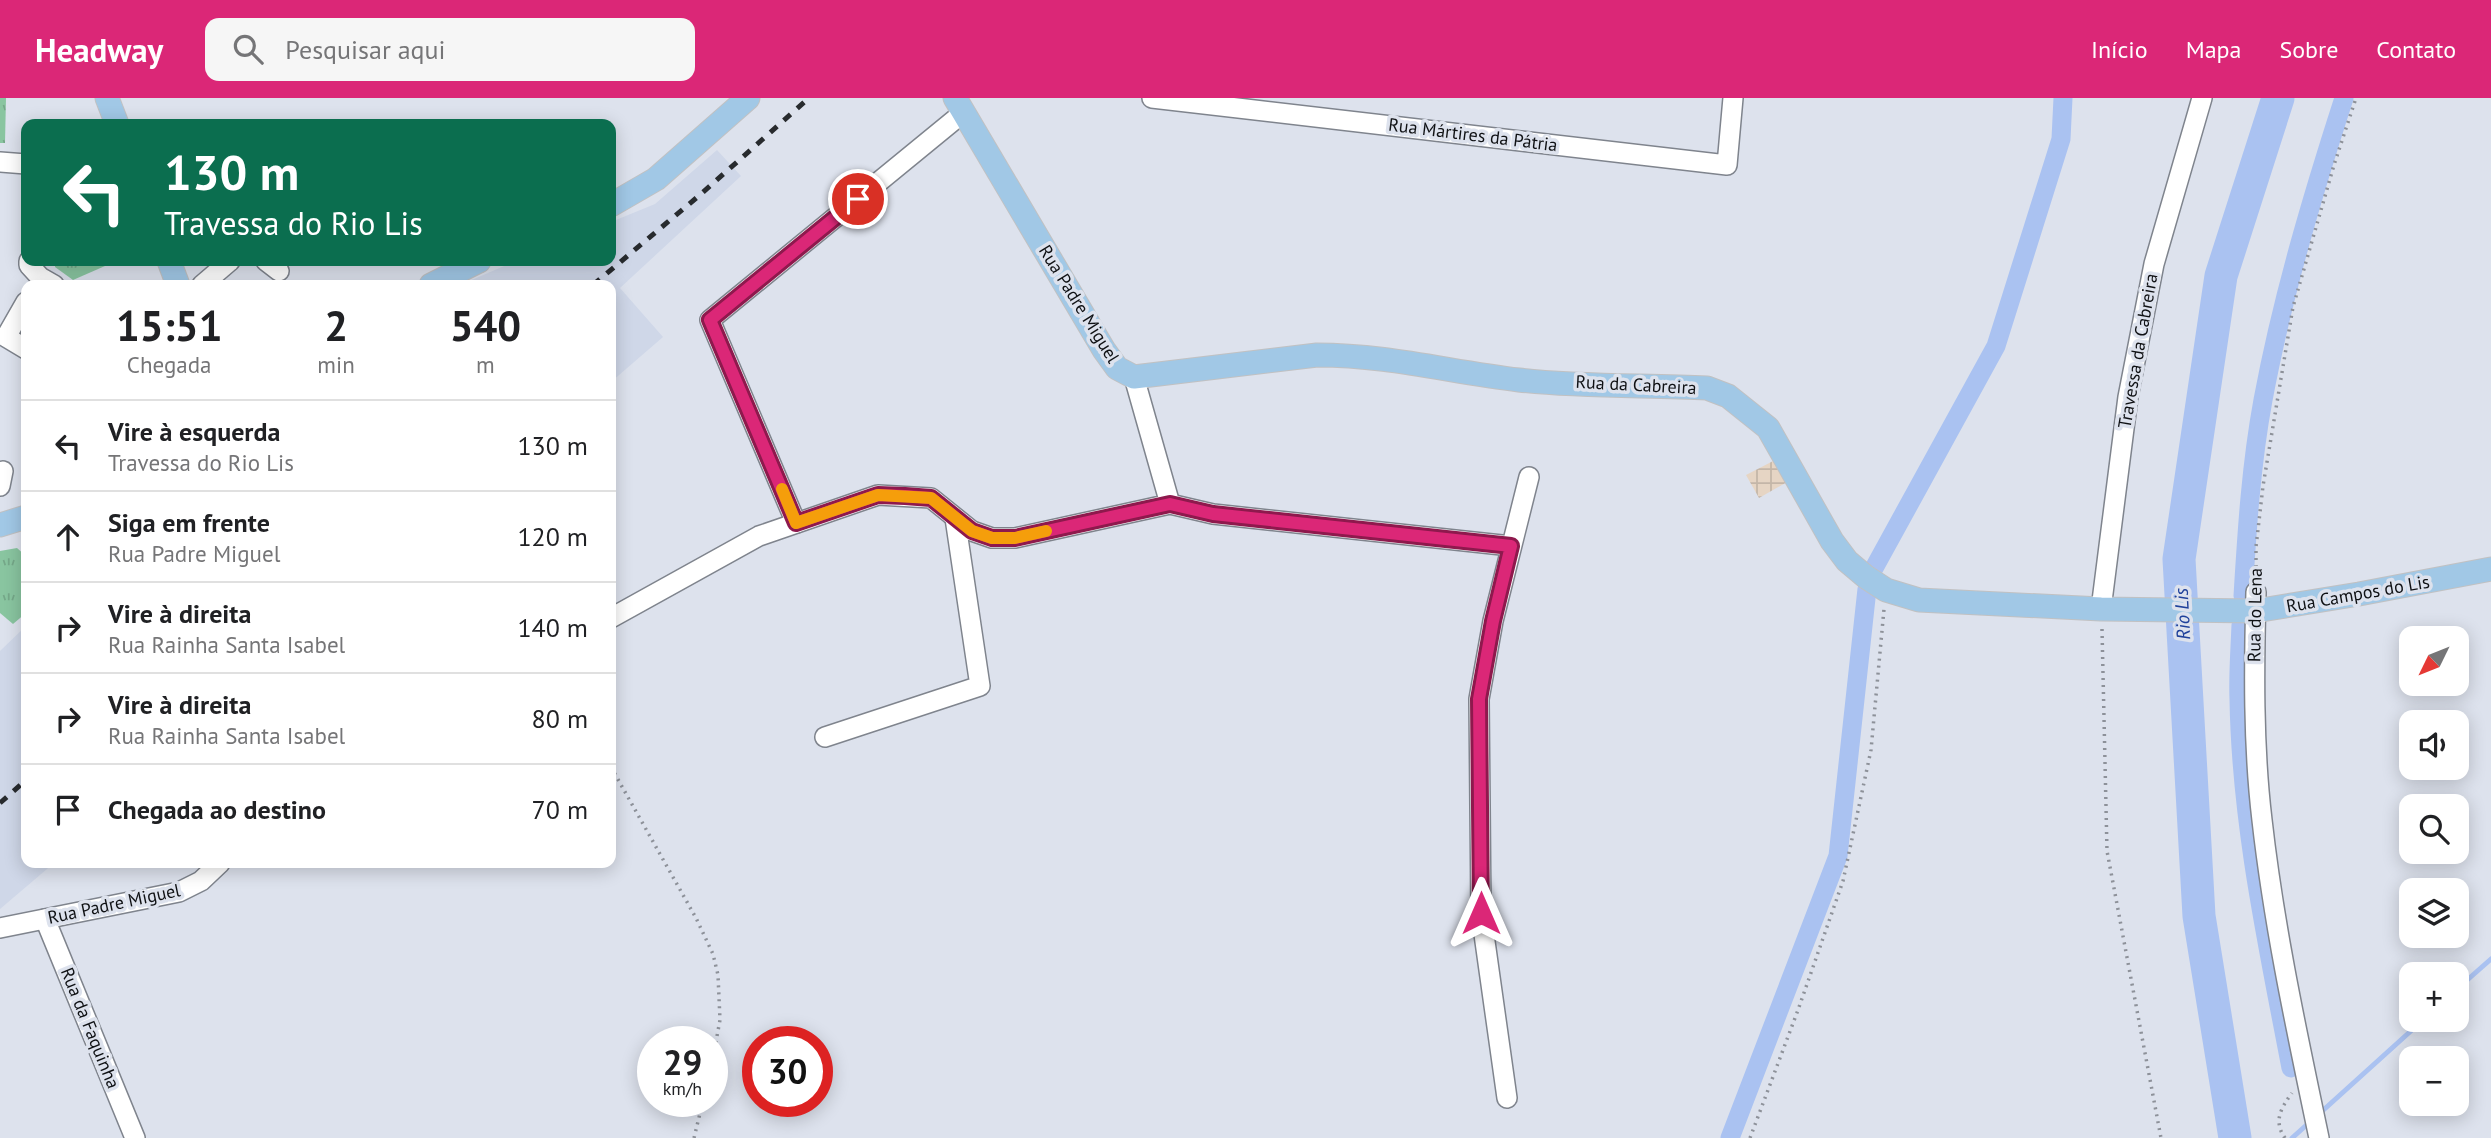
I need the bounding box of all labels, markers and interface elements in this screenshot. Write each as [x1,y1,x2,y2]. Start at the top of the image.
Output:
search box [205,18,695,81]
text: Headway [35,28,163,71]
icon: search [229,30,267,68]
text: Pesquisar aqui [285,33,446,66]
text: Início [2091,34,2148,65]
text: Mapa [2186,34,2241,65]
text: Sobre [2279,34,2338,65]
text: Contato [2376,34,2456,65]
street label: Rua Mártires da Pátria [1387,113,1559,156]
text: 130 m [164,140,299,204]
icon: left [49,147,140,238]
pin [828,169,888,229]
icon: arrive [839,180,877,218]
text: Travessa do Rio Lis [164,202,423,244]
street label: Rua Padre Miguel [1034,240,1125,368]
street label: Travessa da Cabreira [2113,272,2162,430]
text: 15:51 [116,298,222,353]
text: 2 [324,298,348,353]
text: 540 [450,298,521,353]
text: Chegada [127,350,212,379]
text: min [317,350,355,379]
text: m [476,350,495,379]
street label: Rua da Cabreira [1575,370,1697,399]
text: Vire à esquerda [108,415,280,448]
icon: left [49,427,87,465]
text: 130 m [517,429,588,462]
text: Travessa do Rio Lis [108,448,294,477]
text: Siga em frente [108,506,270,539]
icon: ahead [49,518,87,556]
text: 120 m [517,520,588,553]
text: Rua Padre Miguel [108,539,280,568]
street label: Rua do Lena [2242,568,2267,662]
street label: Rua Campos do Lis [2284,570,2431,617]
water label: Rio Lis [2169,587,2195,640]
text: Vire à direita [108,597,251,630]
icon: right [49,609,87,647]
text: 140 m [517,611,588,644]
north arrow [2399,626,2469,696]
map controls [2399,626,2469,1116]
text: Rua Rainha Santa Isabel [108,630,345,659]
text: Vire à direita [108,688,251,721]
icon: right [49,700,87,738]
text: 80 m [532,702,588,735]
button: sound [2399,710,2469,780]
text: Rua Rainha Santa Isabel [108,721,345,750]
icon: arrive [49,791,87,829]
text: Chegada ao destino [108,793,326,826]
text: 70 m [532,793,588,826]
button: search [2399,794,2469,864]
position arrow [1444,876,1518,950]
street label: Rua Padre Miguel [46,878,183,929]
button: layers [2399,878,2469,948]
button: + [2399,962,2469,1032]
street label: Rua da Faquinha [56,964,125,1092]
speed limit sign: 30 [742,1026,833,1117]
text: 29 [663,1039,702,1085]
button: − [2399,1046,2469,1116]
text: km/h [663,1077,702,1100]

